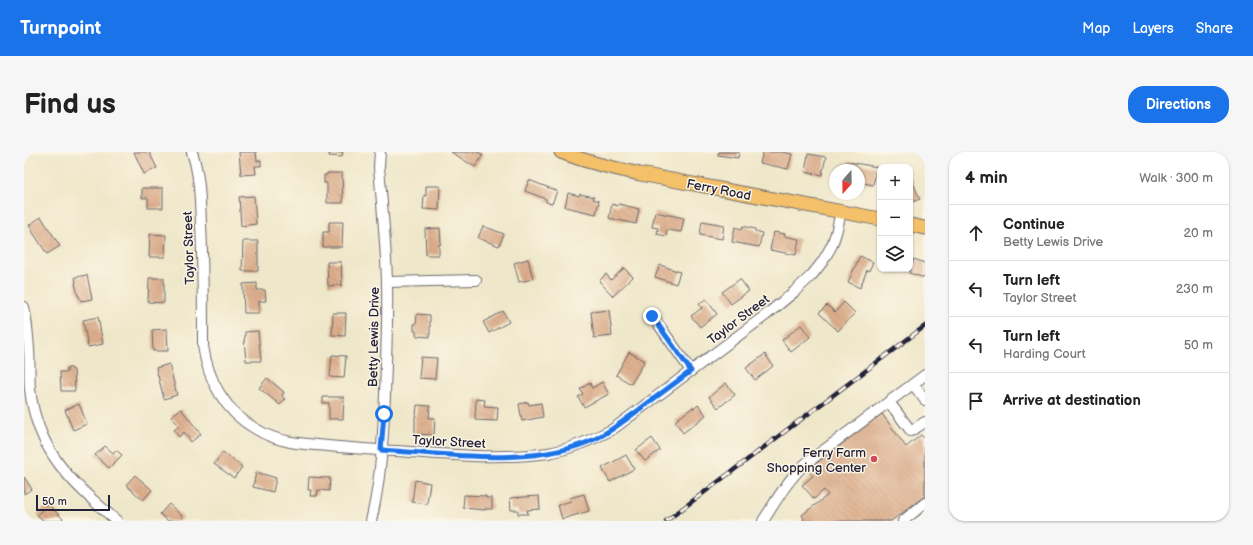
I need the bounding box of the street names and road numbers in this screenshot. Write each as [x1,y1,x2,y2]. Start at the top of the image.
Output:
street label: Ferry Road [685,176,752,204]
street label: Taylor Street [180,211,198,285]
street label: Betty Lewis Drive [365,286,383,387]
street label: Taylor Street [704,291,773,348]
street label: Taylor Street [412,432,486,452]

